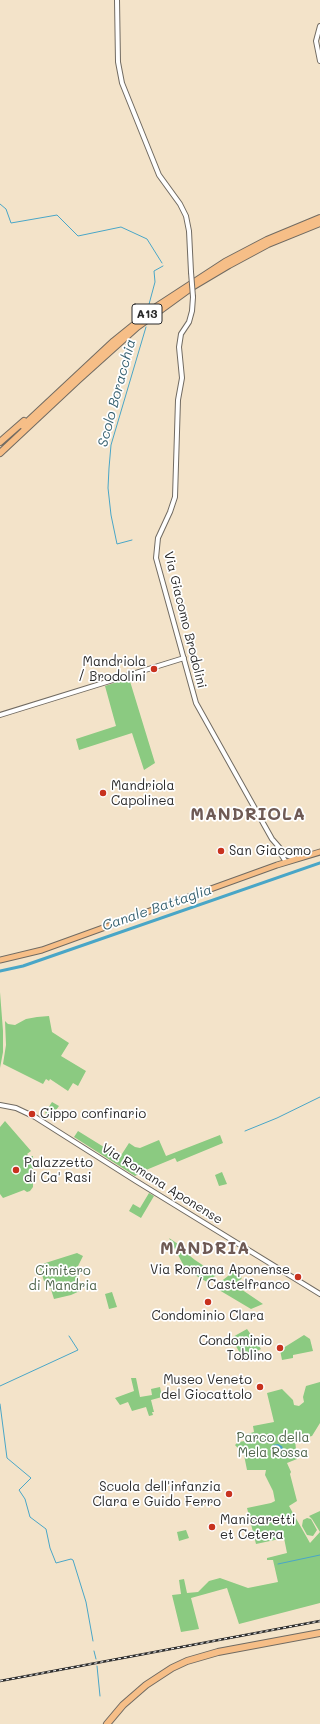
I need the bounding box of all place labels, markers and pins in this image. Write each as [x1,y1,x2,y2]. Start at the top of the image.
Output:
place label: Mandriola / Brodolini [78,654,146,685]
marker: Mandriola / Brodolini [149,664,159,674]
place label: Mandriola Capolinea [111,778,175,809]
marker: Mandriola Capolinea [98,788,108,798]
place label: San Giacomo [229,843,311,859]
marker: San Giacomo [216,846,226,856]
place label: Cippo confinario [40,1106,146,1122]
marker: Cippo confinario [27,1109,37,1119]
place label: Palazzetto di Ca' Rasi [24,1155,93,1186]
marker: Palazzetto di Ca' Rasi [11,1165,21,1175]
place label: Via Romana Aponense / Castelfranco [150,1262,290,1293]
marker: Via Romana Aponense / Castelfranco [293,1272,303,1282]
marker: Condominio Clara [203,1297,213,1307]
place label: Condominio Clara [152,1308,264,1324]
place label: Condominio Toblino [199,1333,272,1364]
marker: Condominio Toblino [275,1343,285,1353]
place label: Museo Veneto del Giocattolo [161,1372,252,1403]
marker: Museo Veneto del Giocattolo [255,1382,265,1392]
place label: Scuola dell'infanzia Clara e Guido Ferro [92,1479,221,1510]
marker: Scuola dell'infanzia Clara e Guido Ferro [224,1489,234,1499]
place label: Manicaretti et Cetera [220,1512,295,1543]
marker: Manicaretti et Cetera [207,1522,217,1532]

